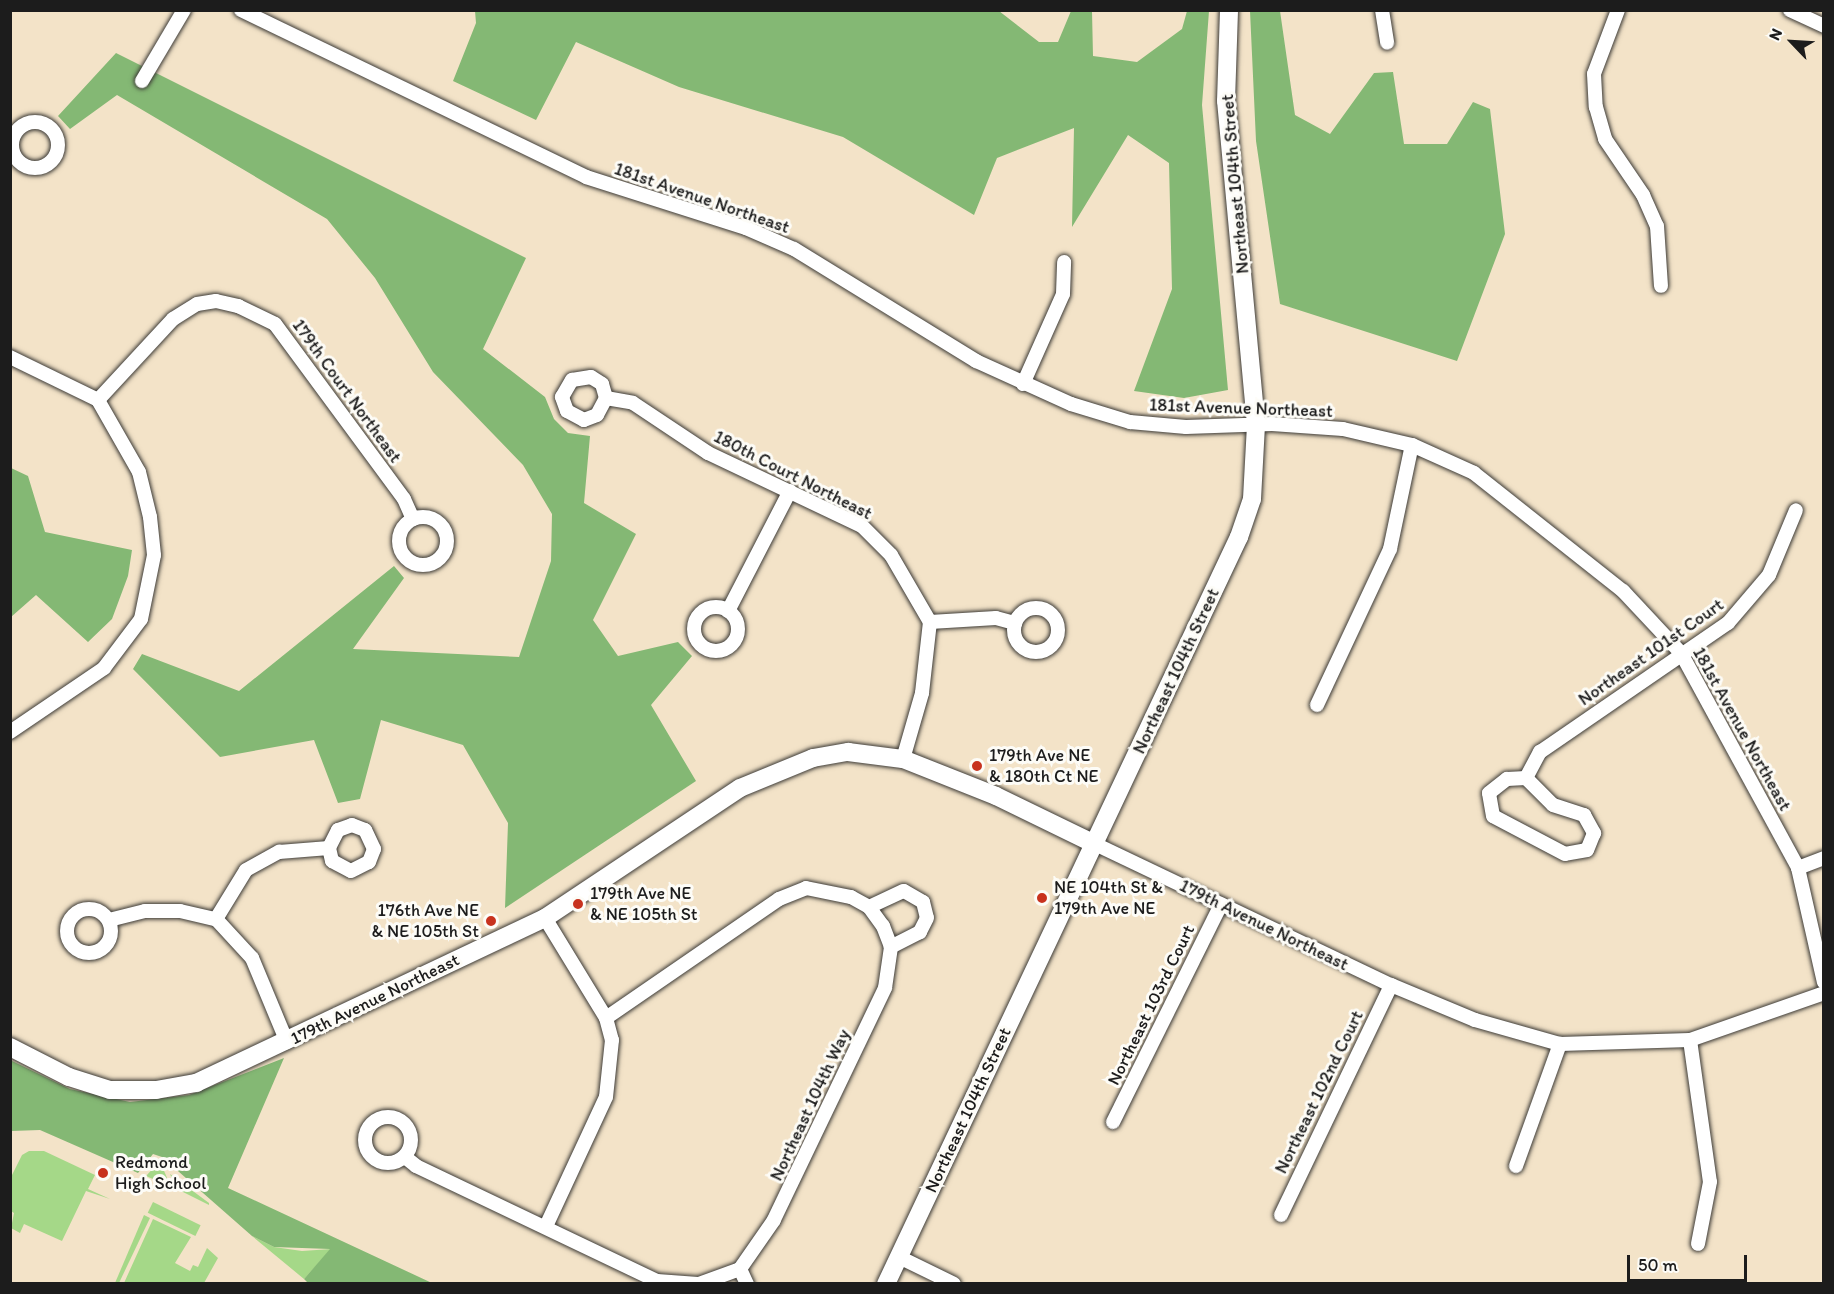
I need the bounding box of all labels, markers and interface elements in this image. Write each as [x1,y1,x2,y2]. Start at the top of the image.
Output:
north arrow [1762,12,1822,72]
text: N [1764,25,1786,43]
street label: Northeast 104th Street [1216,94,1254,274]
street label: 181st Avenue Northeast [612,158,792,238]
street label: 179th Court Northeast [288,315,406,467]
street label: 181st Avenue Northeast [1149,394,1333,422]
street label: 180th Court Northeast [710,426,876,524]
street label: Northeast 104th Street [1128,585,1224,757]
street label: Northeast 101st Court [1574,594,1728,710]
street label: 181st Avenue Northeast [1688,644,1796,814]
place label: 179th Ave NE & 180th Ct NE [989,745,1098,788]
marker: 179th Ave NE & 180th Ct NE [970,759,984,773]
street label: 179th Avenue Northeast [1176,875,1352,975]
place label: NE 104th St & 179th Ave NE [1054,877,1163,920]
place label: 179th Ave NE & NE 105th St [590,883,698,926]
marker: NE 104th St & 179th Ave NE [1035,891,1049,905]
marker: 179th Ave NE & NE 105th St [571,897,585,911]
place label: 176th Ave NE & NE 105th St [371,900,479,942]
marker: 176th Ave NE & NE 105th St [484,914,498,928]
street label: Northeast 103rd Court [1103,921,1199,1089]
street label: 179th Avenue Northeast [287,949,463,1049]
street label: Northeast 102nd Court [1270,1007,1368,1177]
street label: Northeast 104th Street [920,1024,1016,1196]
street label: Northeast 104th Way [766,1026,854,1184]
place label: Redmond High School [115,1152,206,1194]
marker: Redmond High School [96,1166,110,1180]
scale bar [1630,1243,1750,1281]
text: 50 m [1638,1254,1678,1276]

